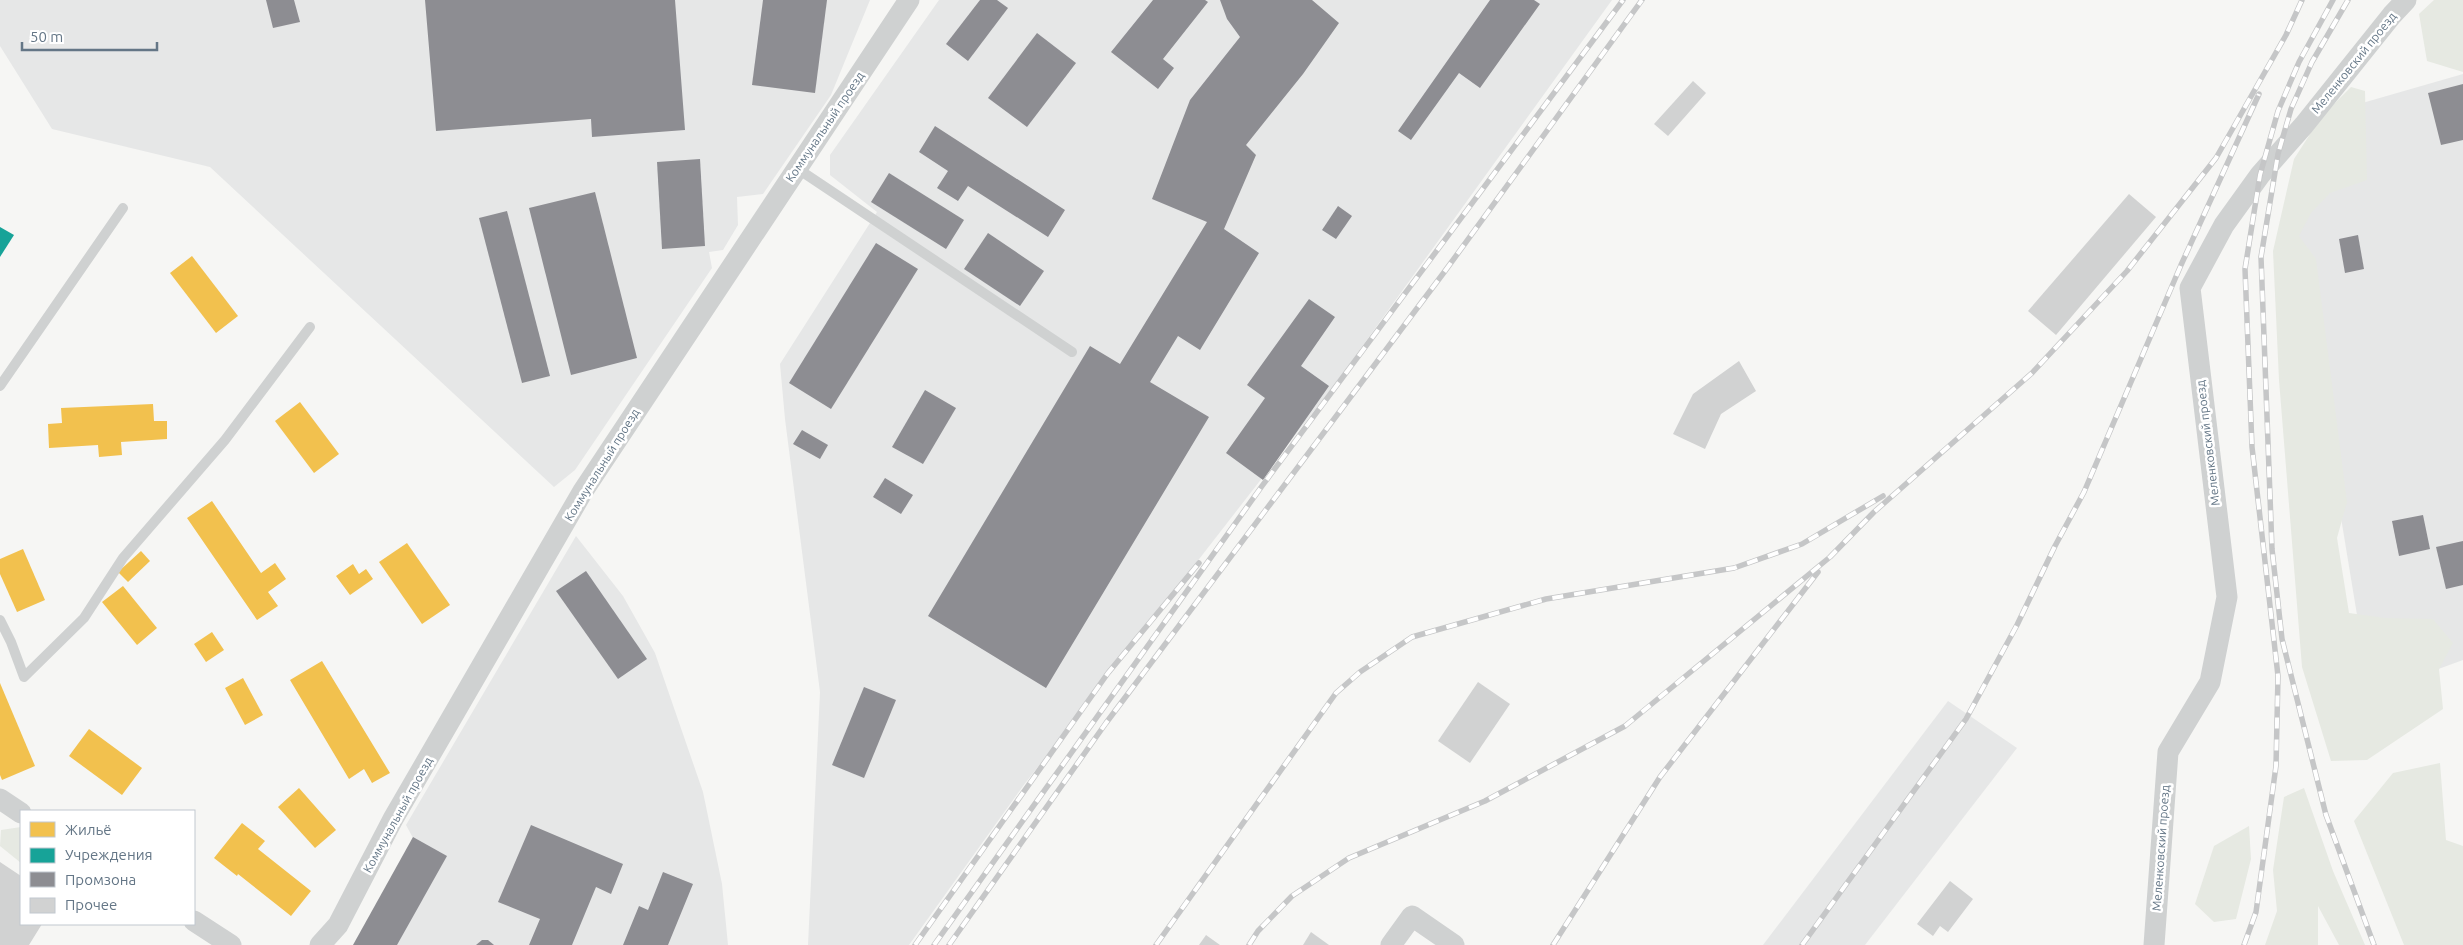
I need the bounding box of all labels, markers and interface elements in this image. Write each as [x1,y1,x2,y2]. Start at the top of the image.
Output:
street label: Меленковский проезд [2309,10,2398,116]
scale bar [22,20,158,52]
text: 50 m [30,28,63,45]
street label: Коммунальный проезд [783,69,866,184]
street label: Меленковский проезд [2193,380,2222,507]
street label: Коммунальный проезд [562,406,642,523]
street label: Коммунальный проезд [360,755,435,875]
street label: Меленковский проезд [2150,784,2171,911]
legend [20,810,195,925]
text: Жильё [65,821,112,838]
text: Учреждения [65,846,153,863]
text: Промзона [65,871,136,888]
text: Прочее [65,896,117,913]

